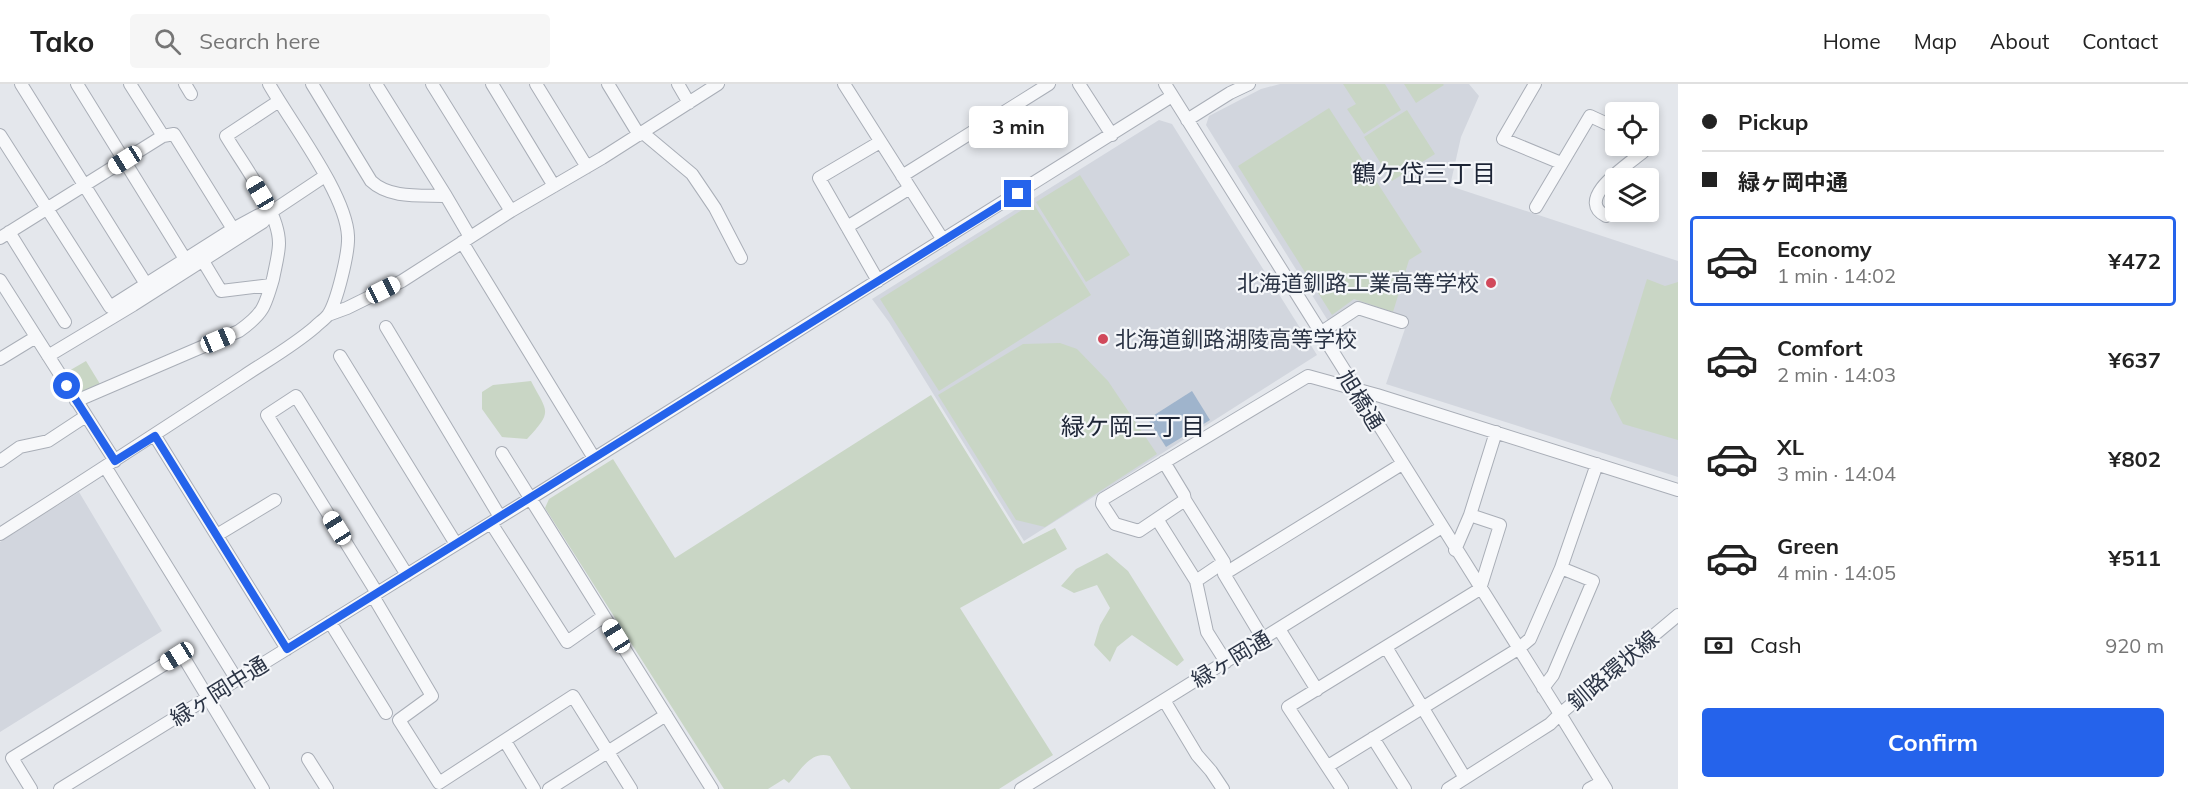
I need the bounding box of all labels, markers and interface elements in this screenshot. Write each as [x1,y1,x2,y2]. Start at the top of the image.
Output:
search box [130,14,550,68]
text: Tako [30,24,94,59]
icon: search [151,25,184,58]
text: Search here [199,27,320,55]
text: Home [1823,28,1881,54]
text: Map [1914,28,1957,54]
text: About [1990,28,2049,54]
text: Contact [2082,28,2158,54]
map controls [1605,102,1659,222]
button: locate [1605,102,1659,156]
callout: 3 min [968,107,1068,149]
text: Pickup [1738,108,1808,136]
text: 3 min [992,114,1045,139]
car [105,143,145,177]
district label: 鶴ケ岱三丁目 [1352,158,1496,188]
button: layers [1605,168,1659,222]
text: 緑ヶ岡中通 [1738,168,1848,196]
car [243,173,277,213]
route end [1004,180,1031,207]
icon: car [1705,234,1759,288]
text: Economy [1777,235,1872,263]
text: ¥472 [2108,247,2161,275]
text: 1 min · 14:02 [1777,263,1896,288]
place label: 北海道釧路工業高等学校 [1237,269,1479,297]
car [363,274,403,306]
marker: 北海道釧路工業高等学校 [1484,276,1498,290]
car [198,325,238,355]
place label: 北海道釧路湖陵高等学校 [1115,325,1357,353]
marker: 北海道釧路湖陵高等学校 [1096,332,1110,346]
icon: car [1705,333,1759,387]
text: Comfort [1777,334,1863,362]
text: ¥637 [2108,346,2161,374]
text: 2 min · 14:03 [1777,362,1896,387]
street label: 旭橋通 [1332,365,1390,435]
route start [53,372,80,399]
district label: 緑ケ岡三丁目 [1061,411,1205,441]
icon: car [1705,432,1759,486]
text: XL [1777,433,1804,461]
text: ¥802 [2108,445,2161,473]
text: 3 min · 14:04 [1777,461,1896,486]
car [320,508,354,548]
icon: car [1705,531,1759,585]
text: Green [1777,532,1839,560]
text: ¥511 [2108,544,2161,572]
text: 4 min · 14:05 [1777,560,1896,585]
car [599,616,633,656]
street label: 緑ヶ岡通 [1186,624,1276,694]
street label: 釧路環状線 [1562,624,1664,716]
icon: cash [1702,629,1735,662]
text: Cash [1750,631,1802,659]
text: 920 m [2105,633,2164,658]
car [157,639,197,673]
street label: 緑ヶ岡中通 [165,650,273,732]
button: Confirm [1702,708,2164,777]

